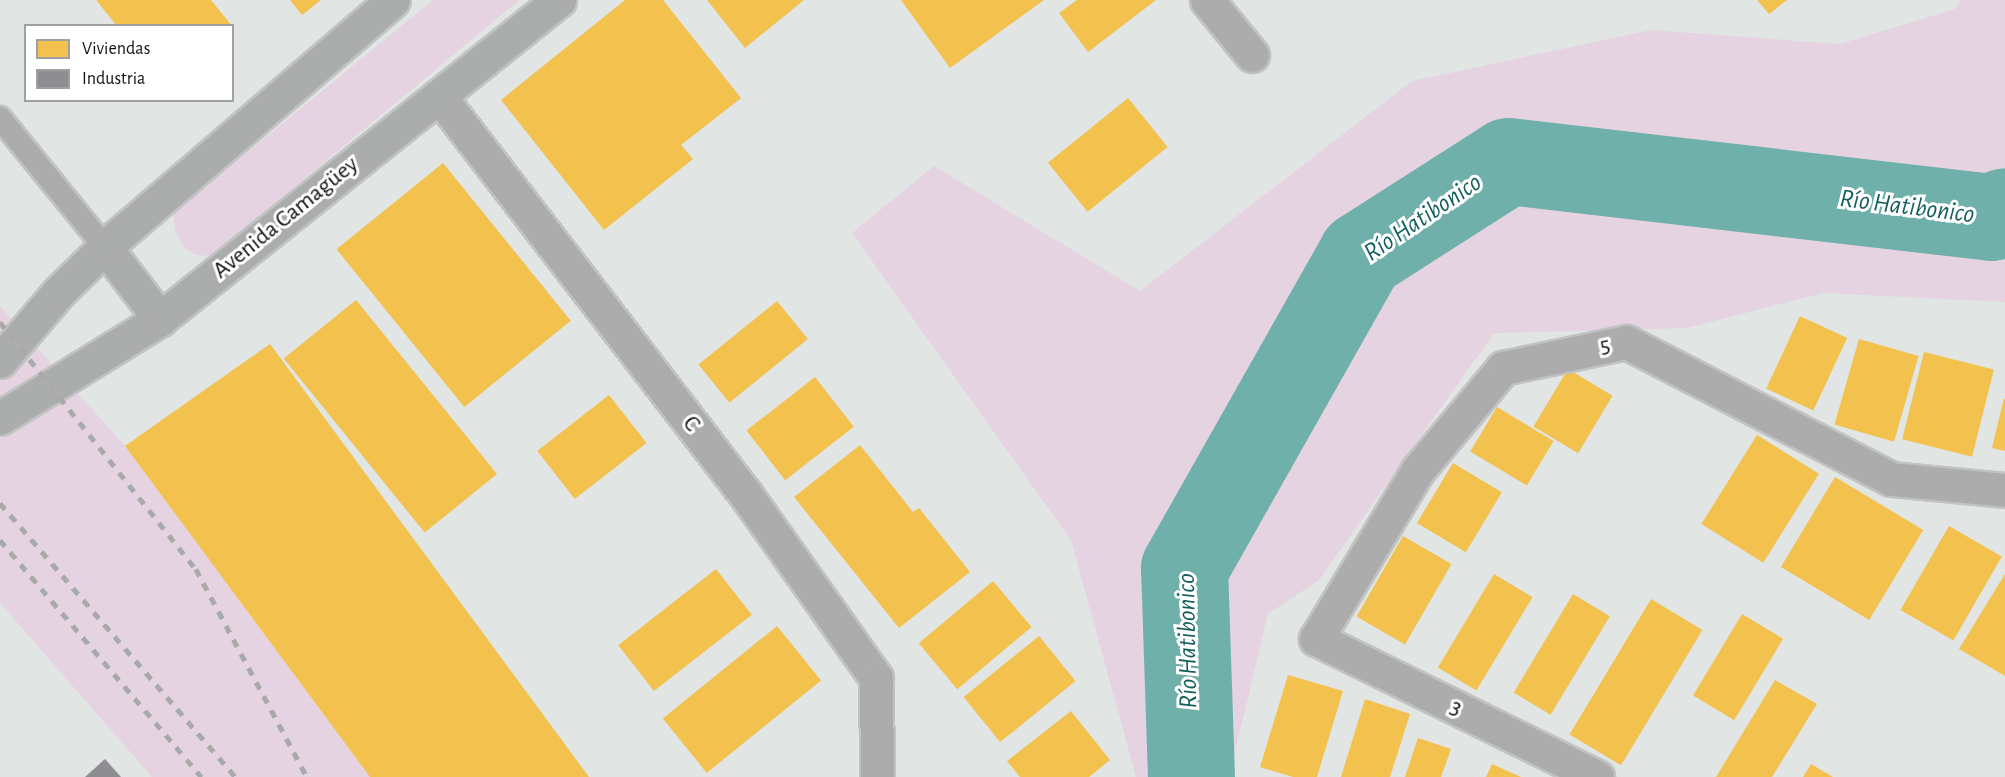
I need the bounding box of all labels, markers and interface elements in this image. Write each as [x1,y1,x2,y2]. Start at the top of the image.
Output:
legend [24,24,234,102]
text: Viviendas [82,40,150,58]
text: Industria [82,70,145,88]
street label: Avenida Camagüey [207,151,365,285]
water label: Río Hatibonico [1358,167,1488,269]
water label: Río Hatibonico [1838,183,1976,231]
street label: 5 [1597,331,1613,361]
street label: C [676,410,706,438]
water label: Río Hatibonico [1171,573,1205,709]
street label: 3 [1445,693,1467,723]

